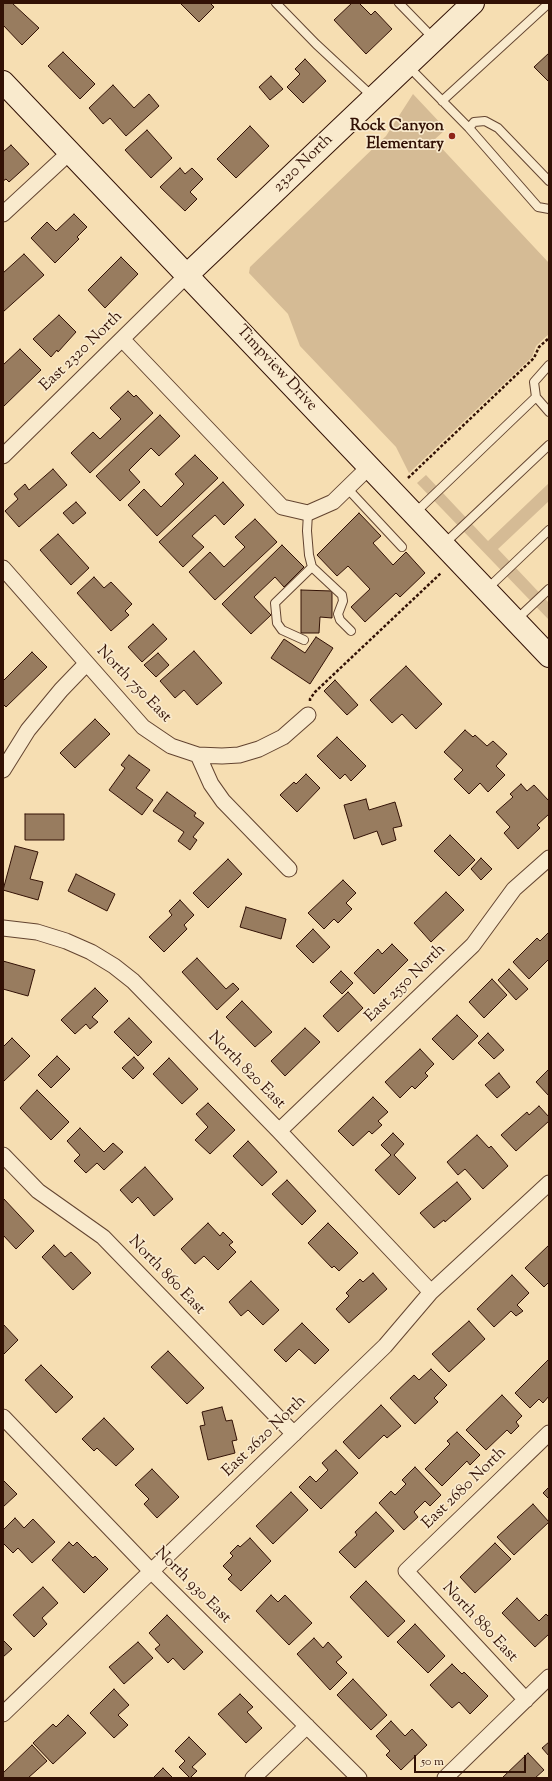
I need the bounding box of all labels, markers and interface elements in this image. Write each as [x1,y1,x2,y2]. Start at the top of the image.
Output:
place label: Rock Canyon Elementary [350,117,444,155]
street label: 2320 North [270,131,338,197]
marker: Rock Canyon Elementary [447,131,457,141]
street label: East 2320 North [37,308,127,396]
street label: Timpview Drive [231,322,321,416]
street label: North 750 East [91,642,175,728]
street label: East 2550 North [362,941,450,1027]
street label: North 820 East [203,1028,289,1114]
street label: North 860 East [124,1233,208,1319]
street label: East 2620 North [219,1392,311,1482]
street label: East 2680 North [419,1444,511,1534]
street label: North 930 East [150,1544,234,1628]
street label: North 880 East [437,1579,521,1667]
scale bar [416,1747,528,1773]
text: 50 m [421,1753,444,1771]

